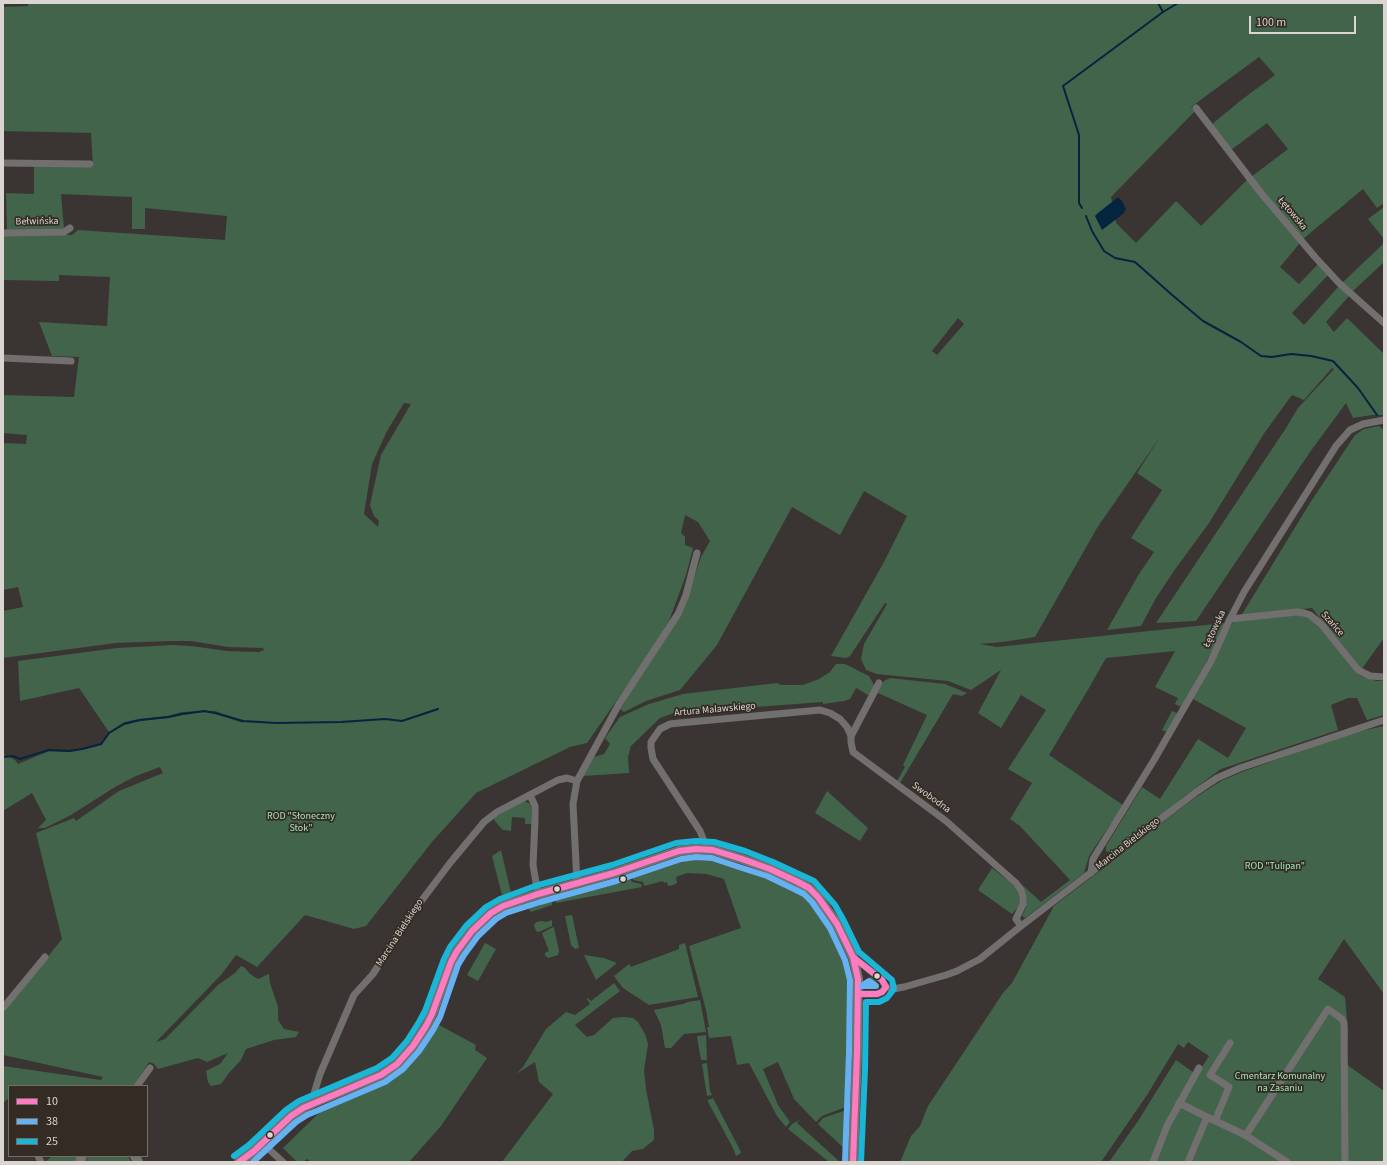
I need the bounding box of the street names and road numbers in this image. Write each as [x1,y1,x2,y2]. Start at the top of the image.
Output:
street label: Łętowska [1275,195,1309,233]
street label: Bełwińska [15,216,59,228]
street label: Łętowska [1201,609,1229,649]
street label: Szańce [1318,609,1346,639]
street label: Artura Malawskiego [674,700,756,720]
street label: Swobodna [909,780,953,816]
street label: Marcina Bielskiego [1094,815,1162,873]
street label: Marcina Bielskiego [374,897,426,969]

